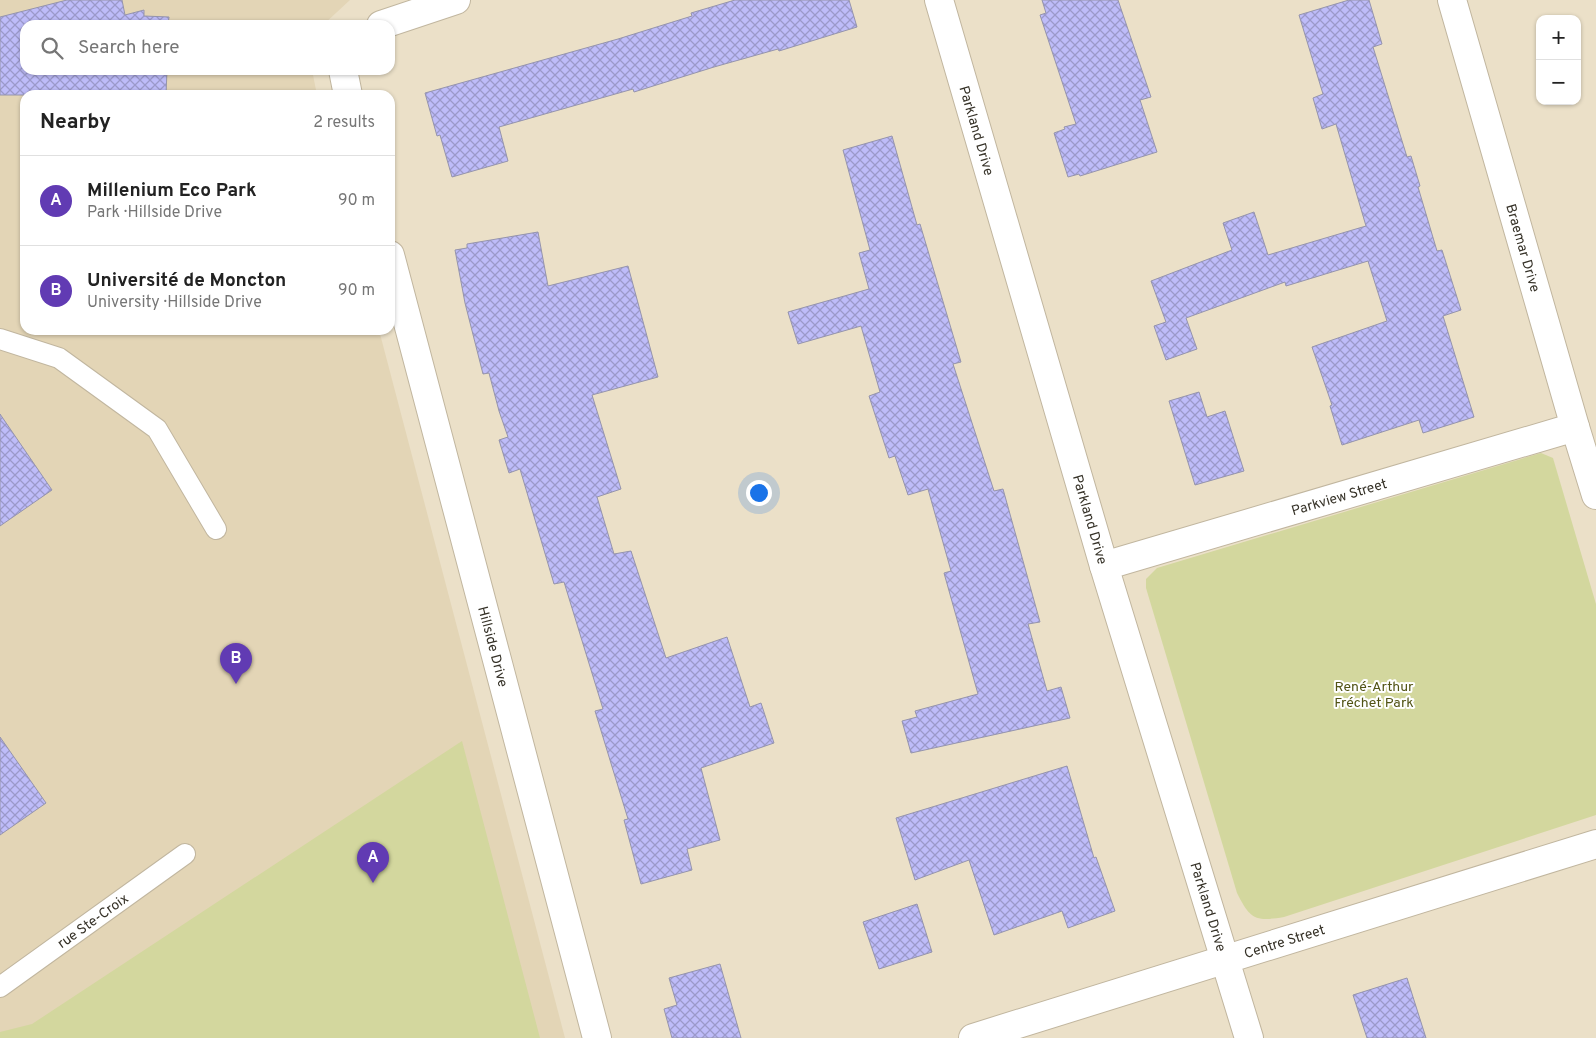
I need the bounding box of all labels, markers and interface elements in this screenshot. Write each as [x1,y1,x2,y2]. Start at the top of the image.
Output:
map controls [1536,15,1581,105]
button: + [1536,15,1581,60]
search box [20,20,395,75]
icon: search [38,34,66,62]
text: Search here [78,36,180,60]
button: − [1536,60,1581,105]
street label: Parkland Drive [955,84,997,178]
text: Nearby [40,109,111,136]
text: 2 results [313,113,375,133]
text: Millenium Eco Park [87,179,257,203]
text: A [50,191,62,211]
text: 90 m [338,191,375,211]
street label: Braemar Drive [1501,202,1543,294]
text: Park · Hillside Drive [87,203,222,223]
text: Université de Moncton [87,269,286,293]
text: B [50,281,62,301]
text: 90 m [338,281,375,301]
text: University · Hillside Drive [87,293,262,313]
street label: Parkland Drive [1068,473,1110,567]
street label: Parkview Street [1290,476,1389,520]
your location [746,480,772,506]
street label: Hillside Drive [473,605,511,689]
pin: B [220,643,252,684]
park label: René-Arthur Fréchet Park [1334,679,1414,712]
pin: A [357,842,389,883]
street label: Parkland Drive [1186,860,1229,954]
street label: rue Ste-Croix [55,890,132,953]
street label: Centre Street [1242,922,1327,963]

